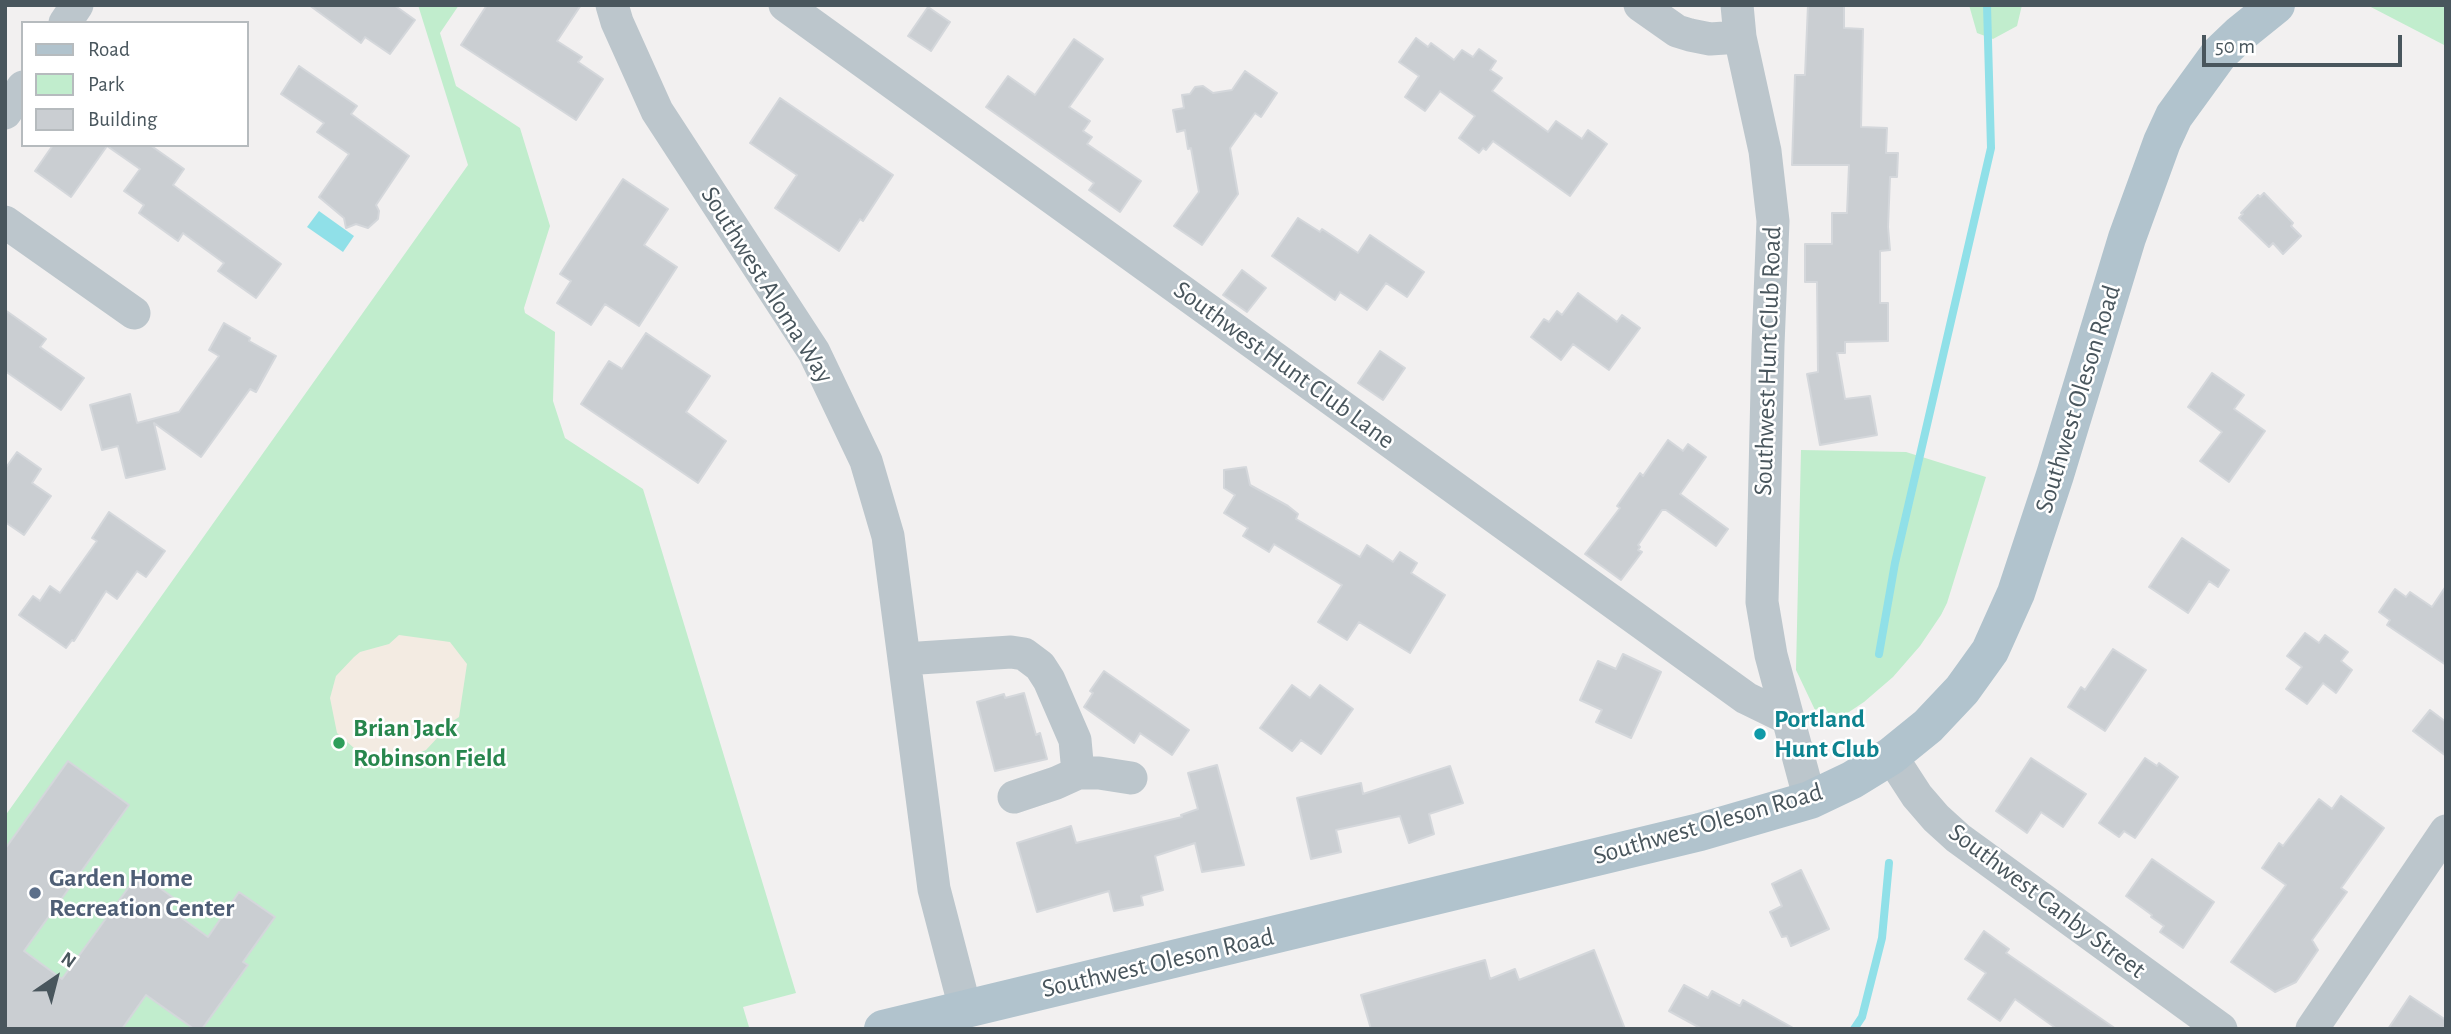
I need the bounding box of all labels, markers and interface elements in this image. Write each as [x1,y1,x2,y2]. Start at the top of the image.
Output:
legend [21,21,248,147]
scale bar [2206,21,2406,65]
text: 50 m [2215,36,2255,57]
text: Road [88,39,130,60]
text: Park [88,74,124,95]
text: Building [88,109,157,130]
street label: Southwest Aloma Way [694,181,840,389]
street label: Southwest Hunt Club Road [1748,226,1788,496]
street label: Southwest Hunt Club Lane [1167,274,1401,456]
street label: Southwest Oleson Road [2028,281,2128,517]
place label: Portland Hunt Club [1774,703,1879,764]
place label: Brian Jack Robinson Field [353,712,506,774]
marker: Portland Hunt Club [1752,726,1768,742]
marker: Brian Jack Robinson Field [331,735,347,751]
street label: Southwest Oleson Road [1590,776,1826,872]
street label: Southwest Canby Street [1942,817,2152,985]
place label: Garden Home Recreation Center [49,862,234,924]
marker: Garden Home Recreation Center [27,885,43,901]
street label: Southwest Oleson Road [1039,921,1277,1005]
north arrow [21,943,91,1013]
text: N [57,949,79,972]

